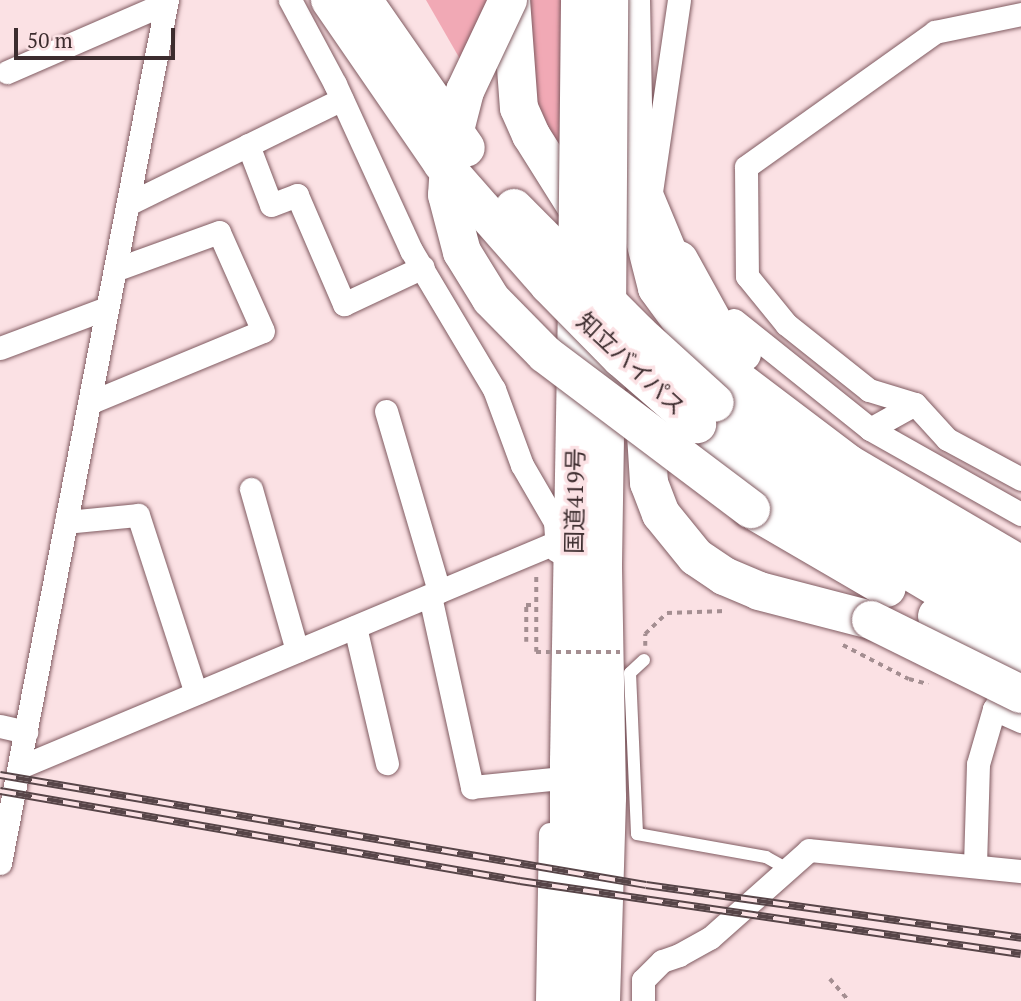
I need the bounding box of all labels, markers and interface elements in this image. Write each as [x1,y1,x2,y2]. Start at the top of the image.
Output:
scale bar [18,14,178,58]
text: 50 m [27,26,73,54]
street label: 知立バイパス [571,307,691,421]
street label: 国道419号 [560,448,590,554]

